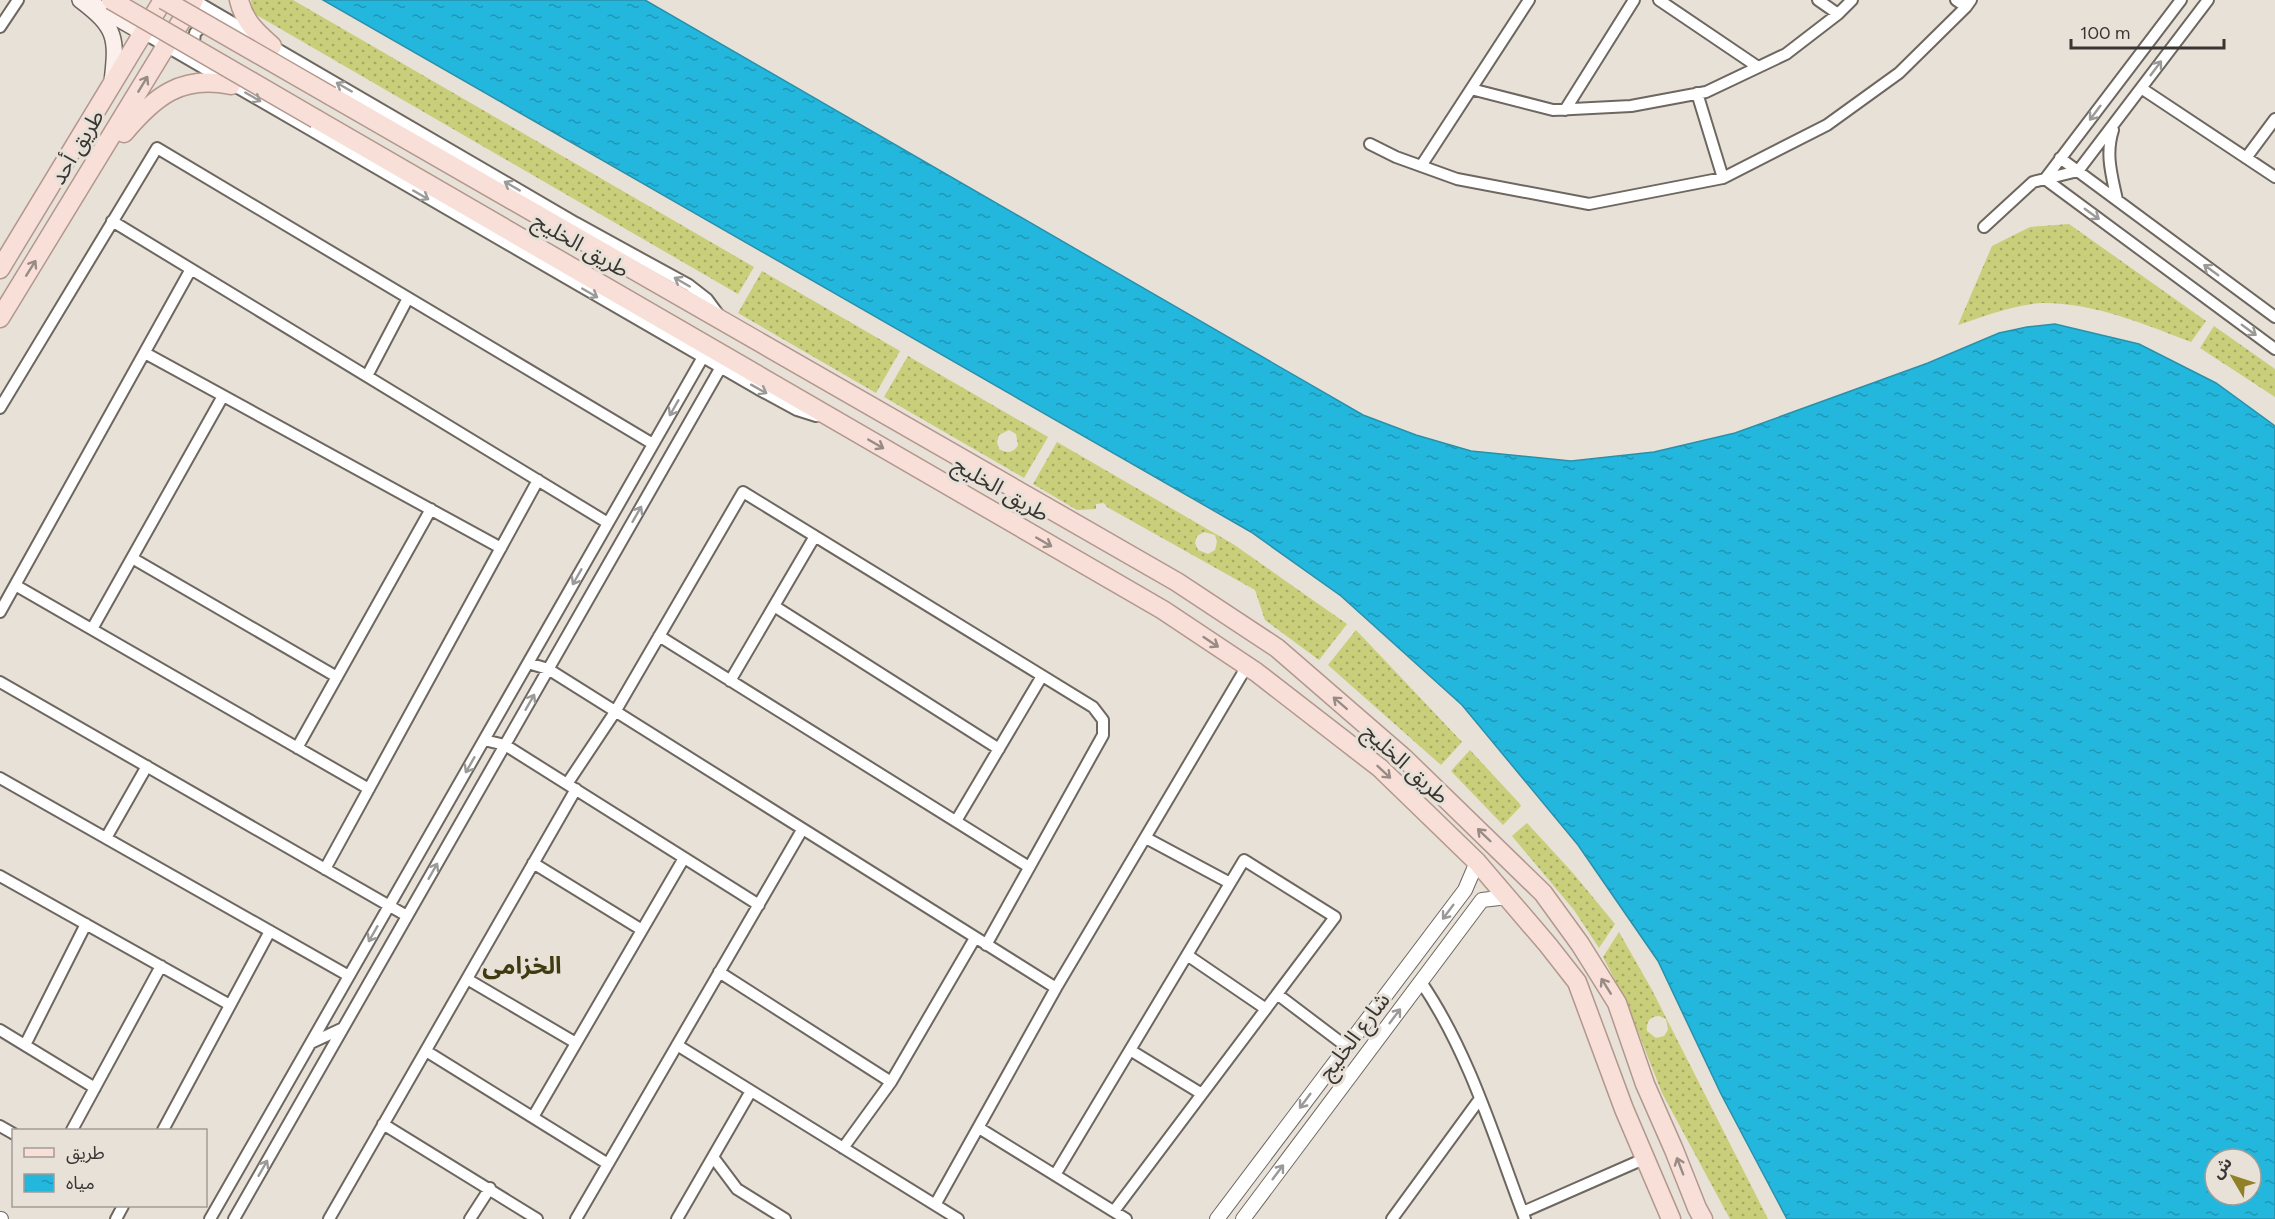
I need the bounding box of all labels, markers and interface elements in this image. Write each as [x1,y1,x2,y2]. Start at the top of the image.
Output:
scale bar [2071,12,2224,50]
text: 100 m [2080,22,2130,44]
one-way arrow [2150,61,2163,77]
one-way arrow [138,76,150,93]
one-way arrow [336,81,353,93]
one-way arrow [244,92,261,104]
street label: طريق أحد [44,105,110,189]
one-way arrow [2088,105,2101,121]
one-way arrow [504,179,521,191]
one-way arrow [412,190,429,202]
street label: طريق الخليج [527,207,634,286]
one-way arrow [2083,208,2099,220]
one-way arrow [25,260,37,277]
one-way arrow [2203,263,2219,276]
one-way arrow [674,275,691,287]
one-way arrow [581,287,598,299]
one-way arrow [2240,323,2256,336]
one-way arrow [750,384,768,395]
one-way arrow [668,399,680,416]
one-way arrow [866,439,884,450]
street label: طريق الخليج [947,451,1054,530]
one-way arrow [631,506,643,523]
one-way arrow [1035,536,1052,548]
one-way arrow [571,568,582,586]
one-way arrow [1203,636,1219,648]
one-way arrow [524,694,536,711]
one-way arrow [1333,696,1348,710]
street label: طريق الخليج [1355,718,1455,812]
one-way arrow [464,756,476,773]
one-way arrow [1376,765,1391,779]
one-way arrow [1477,827,1492,842]
one-way arrow [427,863,439,880]
one-way arrow [1442,904,1454,920]
one-way arrow [367,925,379,942]
district label: الخزامى [482,951,562,980]
one-way arrow [1600,977,1613,994]
street label: شارع الخليج [1312,987,1398,1087]
one-way arrow [1389,1009,1401,1025]
one-way arrow [1299,1093,1312,1109]
legend [12,1129,207,1207]
text: طريق [66,1142,105,1164]
north arrow [2203,1147,2263,1207]
text: ش [2207,1153,2236,1182]
one-way arrow [1674,1157,1685,1175]
one-way arrow [257,1160,269,1177]
one-way arrow [1272,1165,1284,1181]
text: مياه [66,1172,95,1194]

